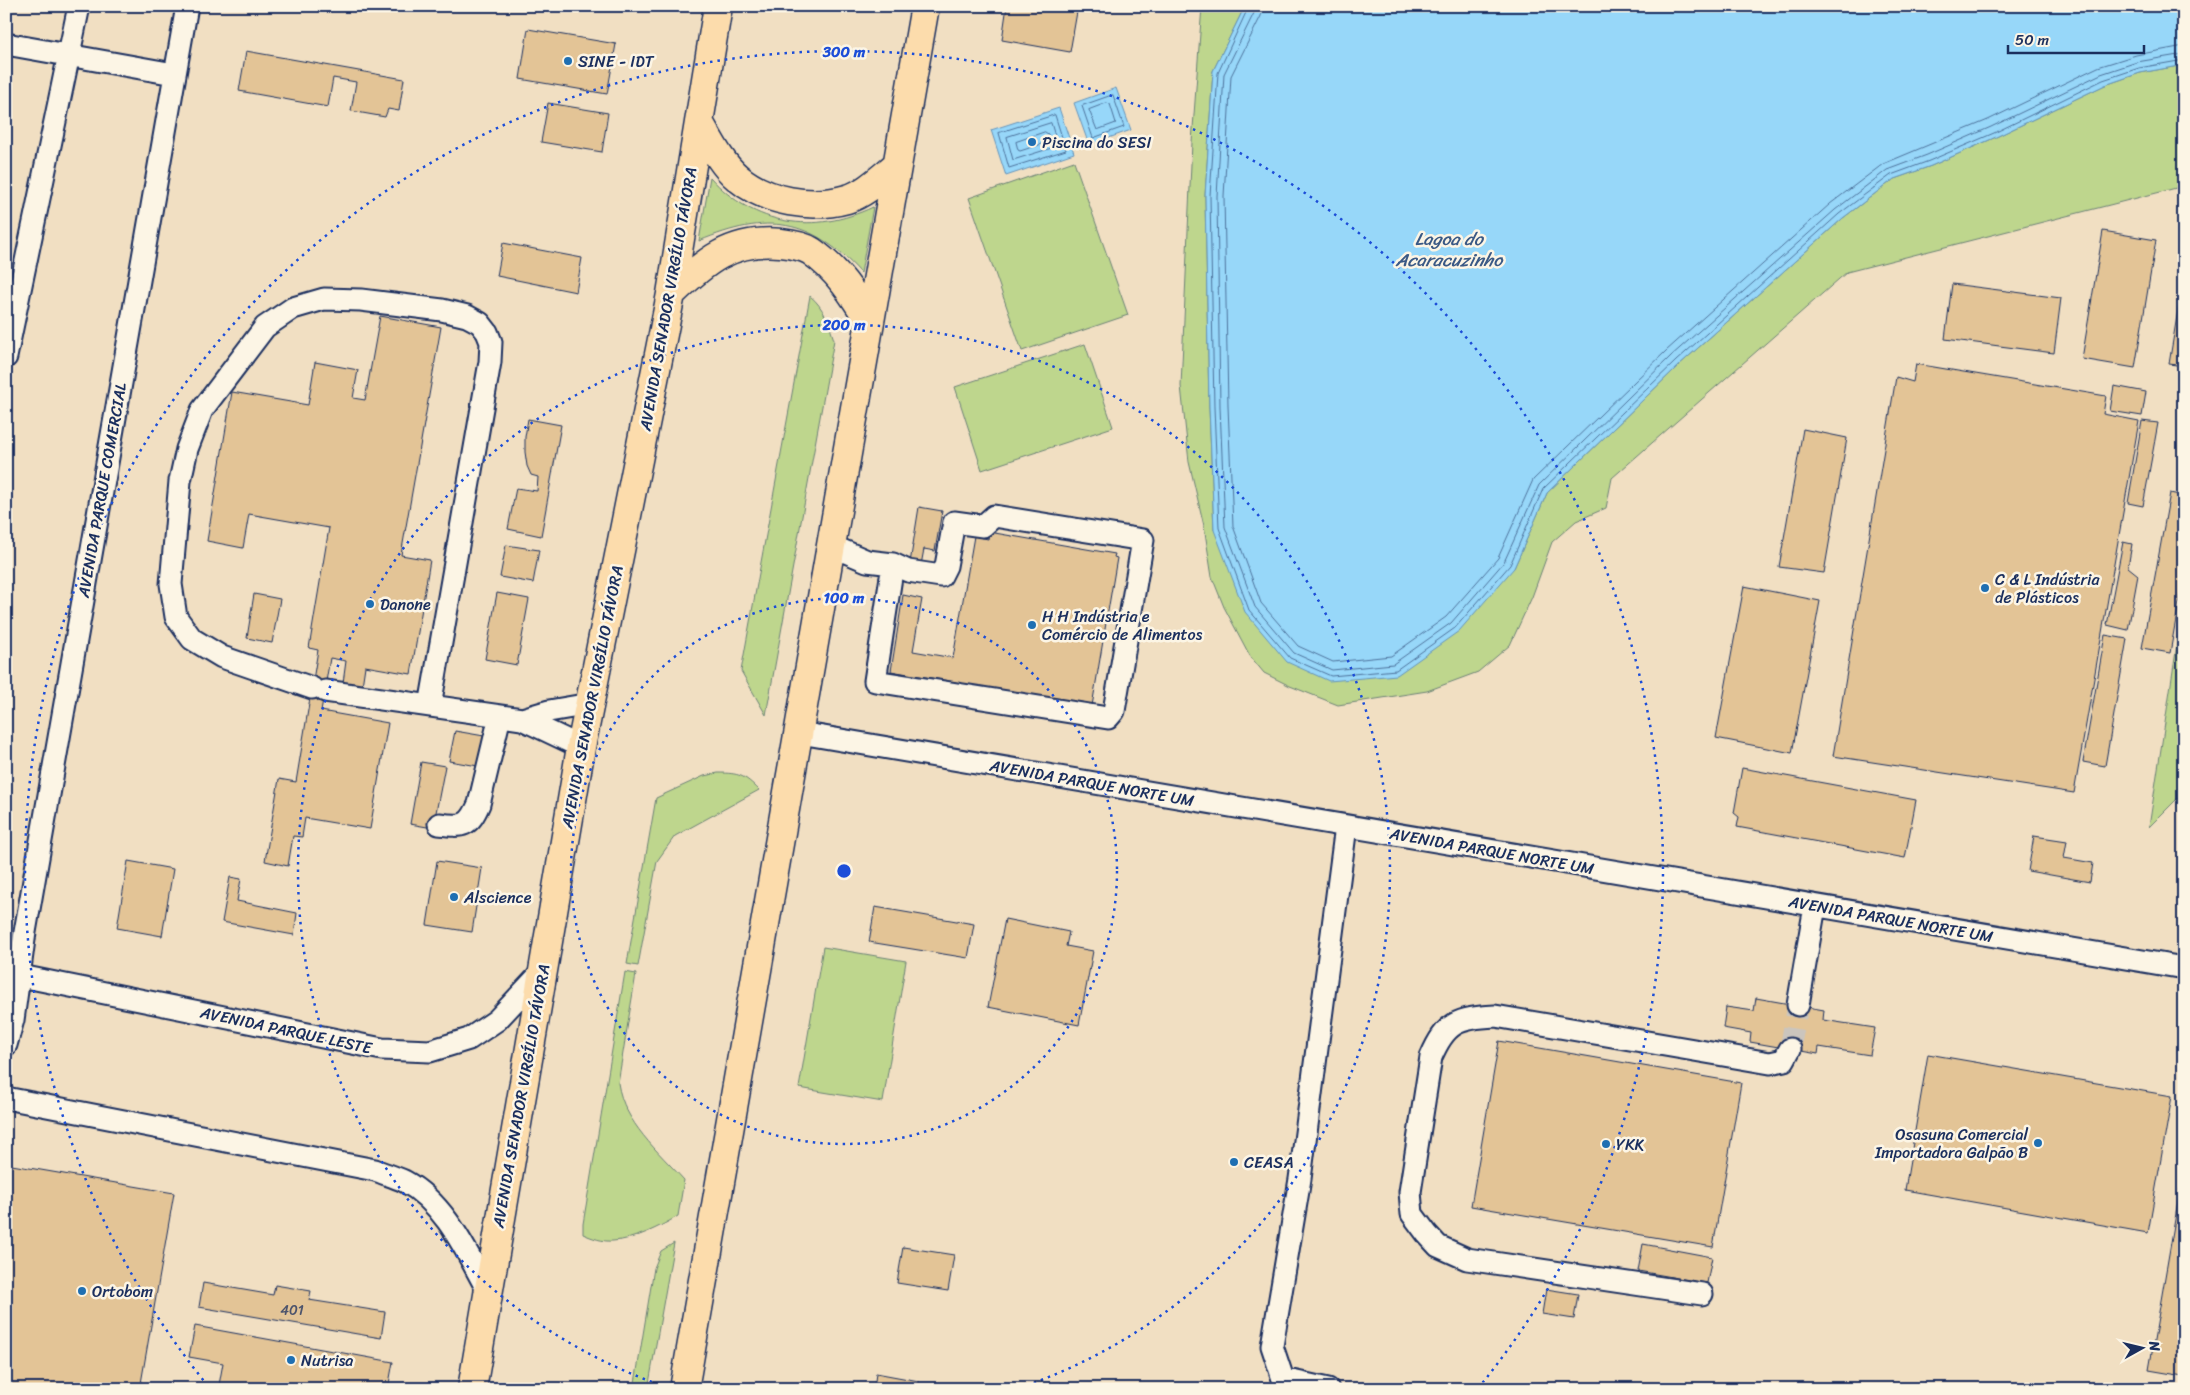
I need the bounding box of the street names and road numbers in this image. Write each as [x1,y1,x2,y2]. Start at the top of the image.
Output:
street label: AVENIDA SENADOR VIRGÍLIO TÁVORA [630,165,705,434]
street label: AVENIDA PARQUE COMERCIAL [69,380,135,601]
street label: AVENIDA SENADOR VIRGÍLIO TÁVORA [552,563,632,832]
street label: AVENIDA PARQUE NORTE UM [987,751,1196,815]
street label: AVENIDA PARQUE NORTE UM [1387,819,1596,883]
street label: AVENIDA PARQUE NORTE UM [1786,887,1995,951]
street label: AVENIDA SENADOR VIRGÍLIO TÁVORA [483,962,558,1231]
street label: AVENIDA PARQUE LESTE [197,997,375,1063]

